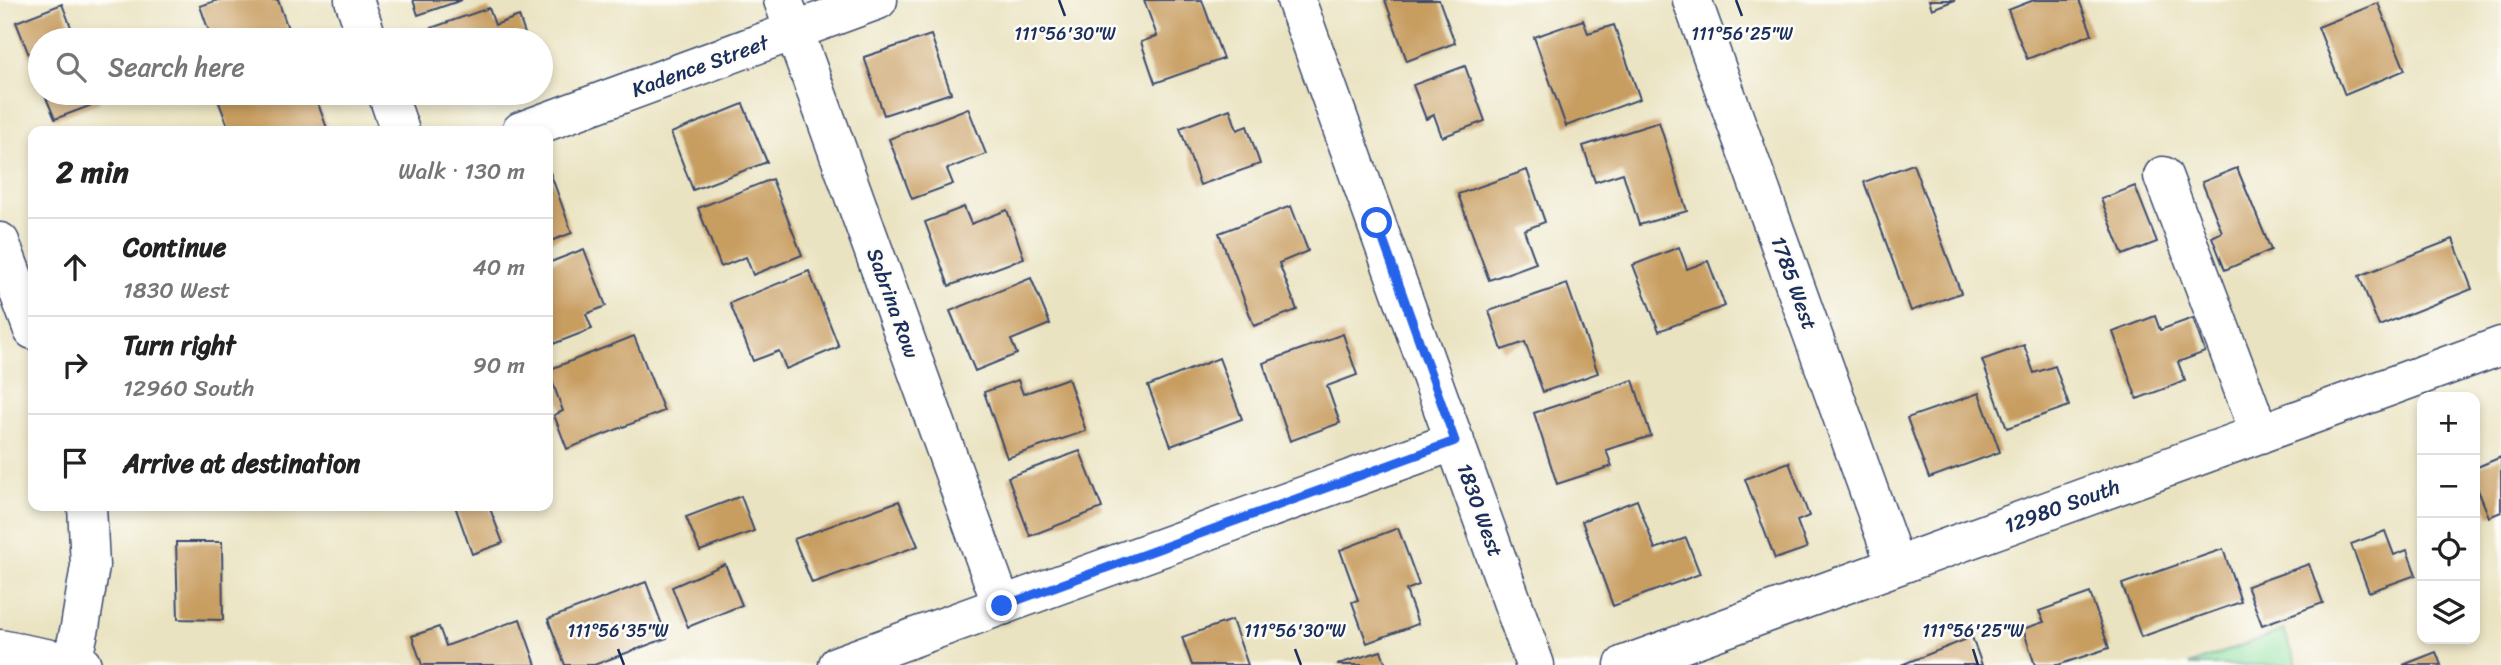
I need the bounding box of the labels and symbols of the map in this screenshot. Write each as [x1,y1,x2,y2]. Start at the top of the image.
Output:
text: 111°56'30"W [1014,18,1117,50]
text: 111°56'25"W [1691,18,1794,50]
street label: Kadence Street [626,23,775,108]
route start [1361,207,1392,238]
street label: 1785 West [1759,231,1829,335]
street label: Sabrina Row [855,242,931,364]
street label: 1830 West [1445,458,1515,562]
street label: 12980 South [1999,468,2125,544]
route end [986,590,1017,621]
text: 111°56'35"W [567,615,670,647]
text: 111°56'30"W [1244,615,1347,647]
text: 111°56'25"W [1922,615,2025,647]

